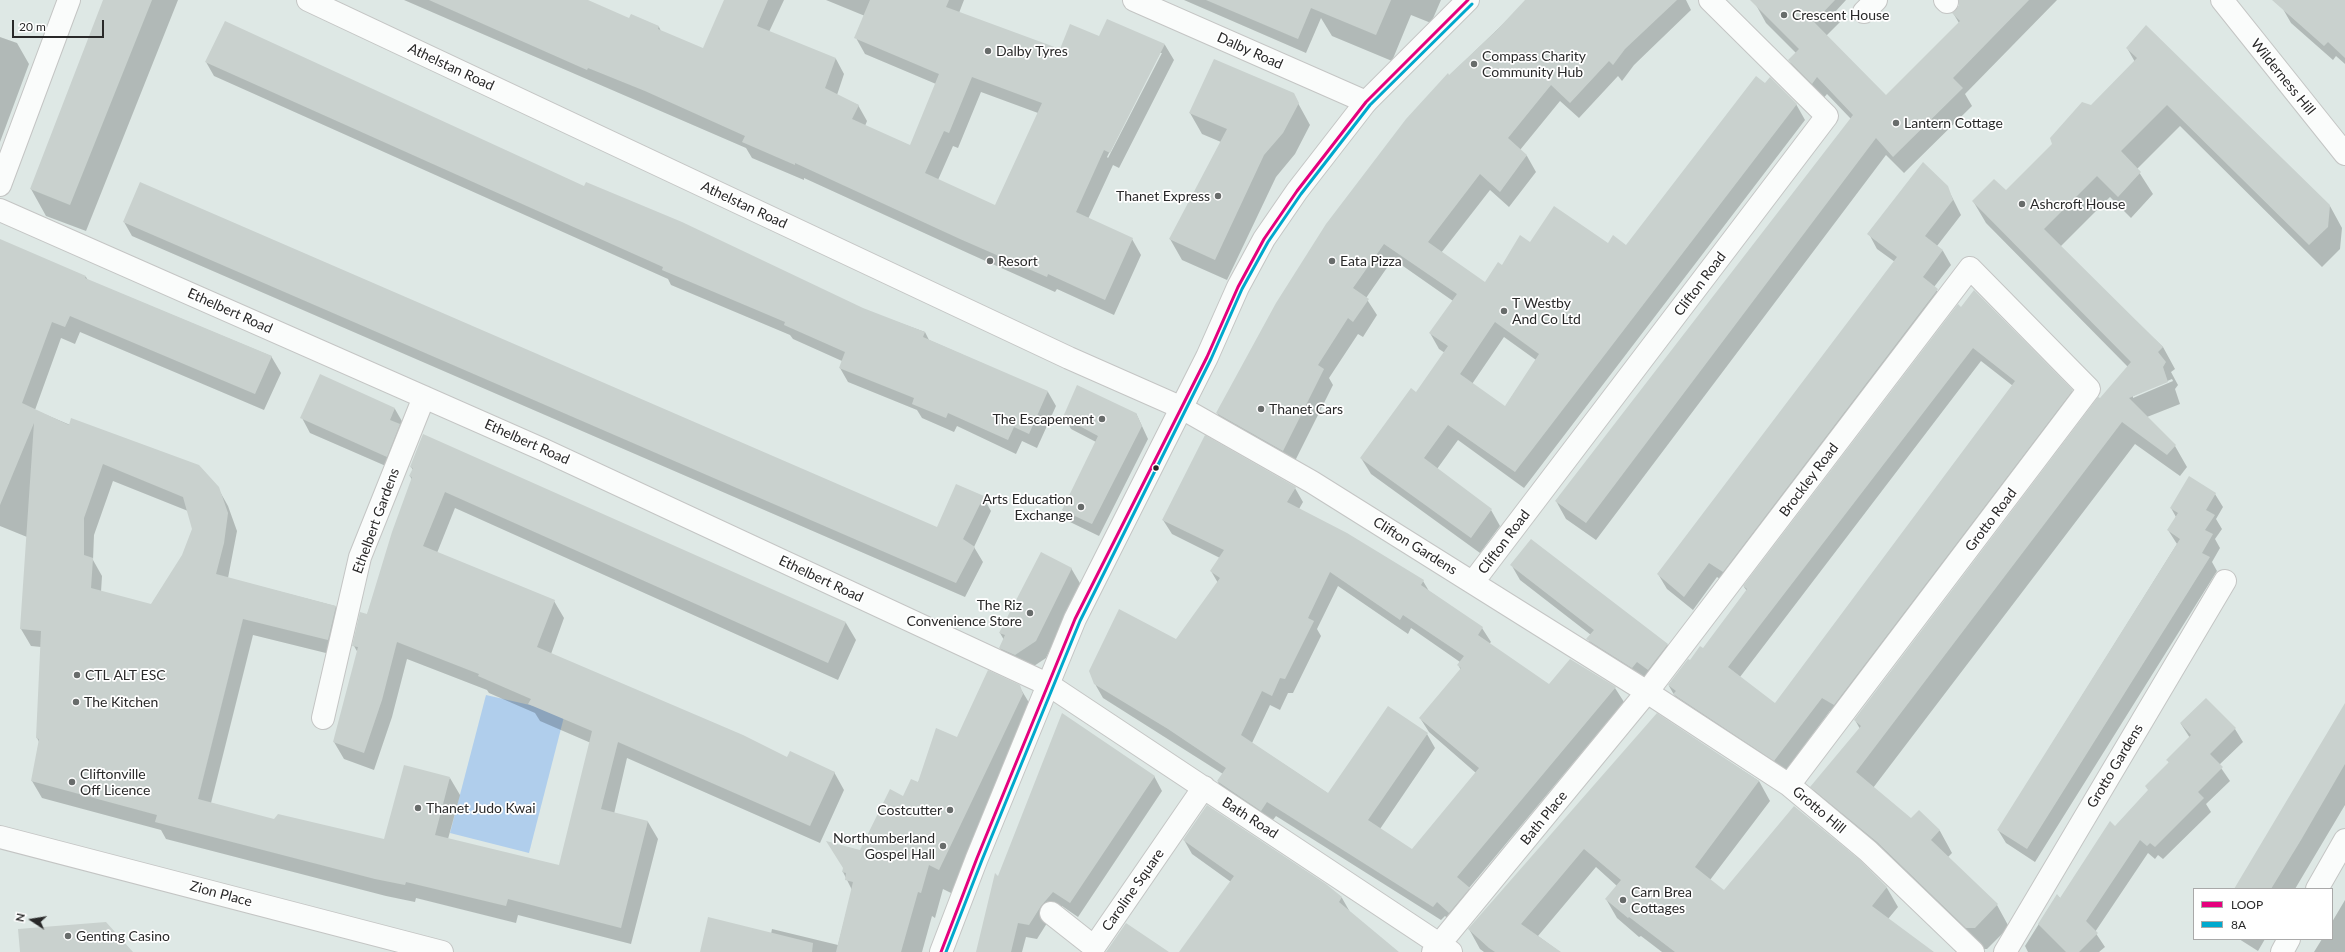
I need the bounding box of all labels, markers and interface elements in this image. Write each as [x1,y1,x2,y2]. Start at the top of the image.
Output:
place label: Crescent House [1792,7,1890,23]
marker: Crescent House [1779,10,1789,20]
scale bar [14,12,106,38]
text: 20 m [19,19,46,34]
street label: Dalby Road [1215,29,1285,73]
street label: Wilderness Hill [2247,36,2319,118]
street label: Athelstan Road [405,40,497,94]
place label: Dalby Tyres [996,43,1068,59]
marker: Dalby Tyres [983,46,993,56]
place label: Compass Charity Community Hub [1482,48,1586,80]
marker: Compass Charity Community Hub [1469,59,1479,69]
place label: Lantern Cottage [1904,115,2003,131]
marker: Lantern Cottage [1891,118,1901,128]
street label: Athelstan Road [698,178,790,232]
place label: Thanet Express [1116,188,1210,204]
marker: Thanet Express [1213,191,1223,201]
place label: Ashcroft House [2030,196,2125,212]
marker: Ashcroft House [2017,199,2027,209]
street label: Clifton Road [1670,249,1730,319]
place label: Resort [998,253,1038,269]
place label: Eata Pizza [1340,253,1402,269]
marker: Resort [985,256,995,266]
marker: Eata Pizza [1327,256,1337,266]
street label: Ethelbert Road [185,285,275,337]
place label: T Westby And Co Ltd [1512,295,1581,328]
marker: T Westby And Co Ltd [1499,306,1509,316]
place label: Thanet Cars [1269,401,1343,417]
marker: Thanet Cars [1256,404,1266,414]
place label: The Escapement [993,411,1094,427]
marker: The Escapement [1097,414,1107,424]
street label: Ethelbert Road [482,416,572,468]
street label: Brockley Road [1776,440,1842,520]
unlabelled marker [1151,463,1161,473]
street label: Ethelbert Gardens [349,466,403,576]
street label: Grotto Road [1962,485,2020,555]
place label: Arts Education Exchange [982,491,1073,524]
marker: Arts Education Exchange [1076,502,1086,512]
street label: Clifton Road [1474,507,1534,577]
street label: Clifton Gardens [1370,513,1460,579]
street label: Ethelbert Road [776,552,866,606]
place label: The Riz Convenience Store [906,597,1022,630]
marker: The Riz Convenience Store [1025,608,1035,618]
place label: CTL ALT ESC [85,667,166,683]
marker: CTL ALT ESC [72,670,82,680]
place label: The Kitchen [84,694,158,710]
marker: The Kitchen [71,697,81,707]
street label: Grotto Gardens [2083,721,2147,811]
place label: Cliftonville Off Licence [80,766,150,798]
marker: Cliftonville Off Licence [67,777,77,787]
street label: Grotto Hill [1789,783,1849,837]
street label: Bath Place [1517,788,1571,848]
street label: Bath Road [1219,794,1281,842]
place label: Thanet Judo Kwai [426,800,536,816]
place label: Costcutter [877,802,942,818]
marker: Thanet Judo Kwai [413,803,423,813]
marker: Costcutter [945,805,955,815]
place label: Northumberland Gospel Hall [833,830,935,862]
marker: Northumberland Gospel Hall [938,841,948,851]
street label: Caroline Square [1098,846,1168,934]
street label: Zion Place [188,878,254,910]
place label: Carn Brea Cottages [1631,884,1692,916]
legend [2193,888,2333,940]
marker: Carn Brea Cottages [1618,895,1628,905]
text: LOOP [2231,897,2263,912]
north arrow [12,900,52,940]
text: N [13,912,27,923]
text: 8A [2231,917,2246,932]
place label: Genting Casino [76,928,170,944]
marker: Genting Casino [63,931,73,941]

